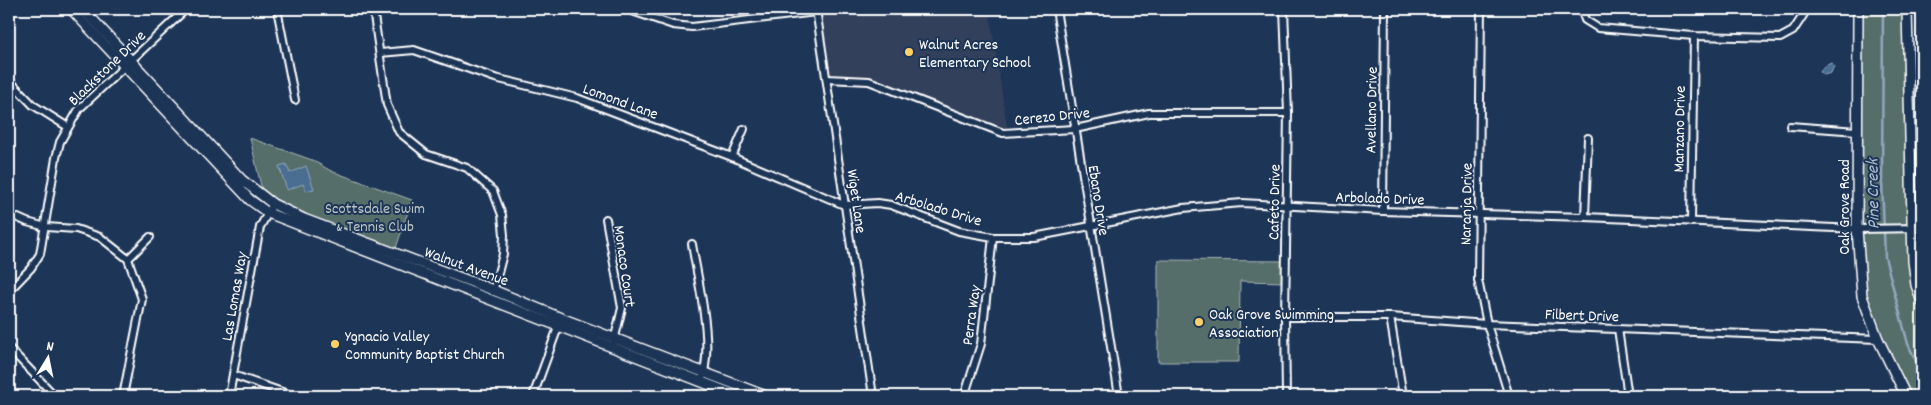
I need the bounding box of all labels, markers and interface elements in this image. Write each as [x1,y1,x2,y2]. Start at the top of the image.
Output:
street label: Blackstone Drive [64,26,152,112]
place label: Walnut Acres Elementary School [919,34,1031,75]
marker: Walnut Acres Elementary School [903,46,915,58]
street label: Avellano Drive [1360,67,1385,154]
street label: Lomond Lane [579,78,661,127]
street label: Manzano Drive [1668,85,1693,173]
street label: Cerezo Drive [1013,102,1091,133]
water label: Pine Creek [1861,157,1888,229]
street label: Oak Grove Road [1834,159,1857,255]
street label: Naranja Drive [1455,163,1480,245]
street label: Ebano Drive [1081,164,1114,237]
street label: Cafeto Drive [1263,164,1288,240]
street label: Wiget Lane [840,168,871,235]
street label: Arbolado Drive [892,185,984,233]
street label: Arbolado Drive [1335,186,1425,213]
park label: Scottsdale Swim & Tennis Club [325,198,425,239]
street label: Monaco Court [606,224,641,309]
street label: Walnut Avenue [421,241,511,293]
street label: Las Lomas Way [216,250,255,343]
street label: Perra Way [957,283,988,347]
place label: Oak Grove Swimming Association [1209,304,1334,345]
street label: Filbert Drive [1544,304,1619,329]
marker: Oak Grove Swimming Association [1193,316,1205,328]
place label: Ygnacio Valley Community Baptist Church [345,326,505,367]
north arrow [22,332,72,382]
text: N [45,337,55,358]
marker: Ygnacio Valley Community Baptist Church [329,338,341,350]

